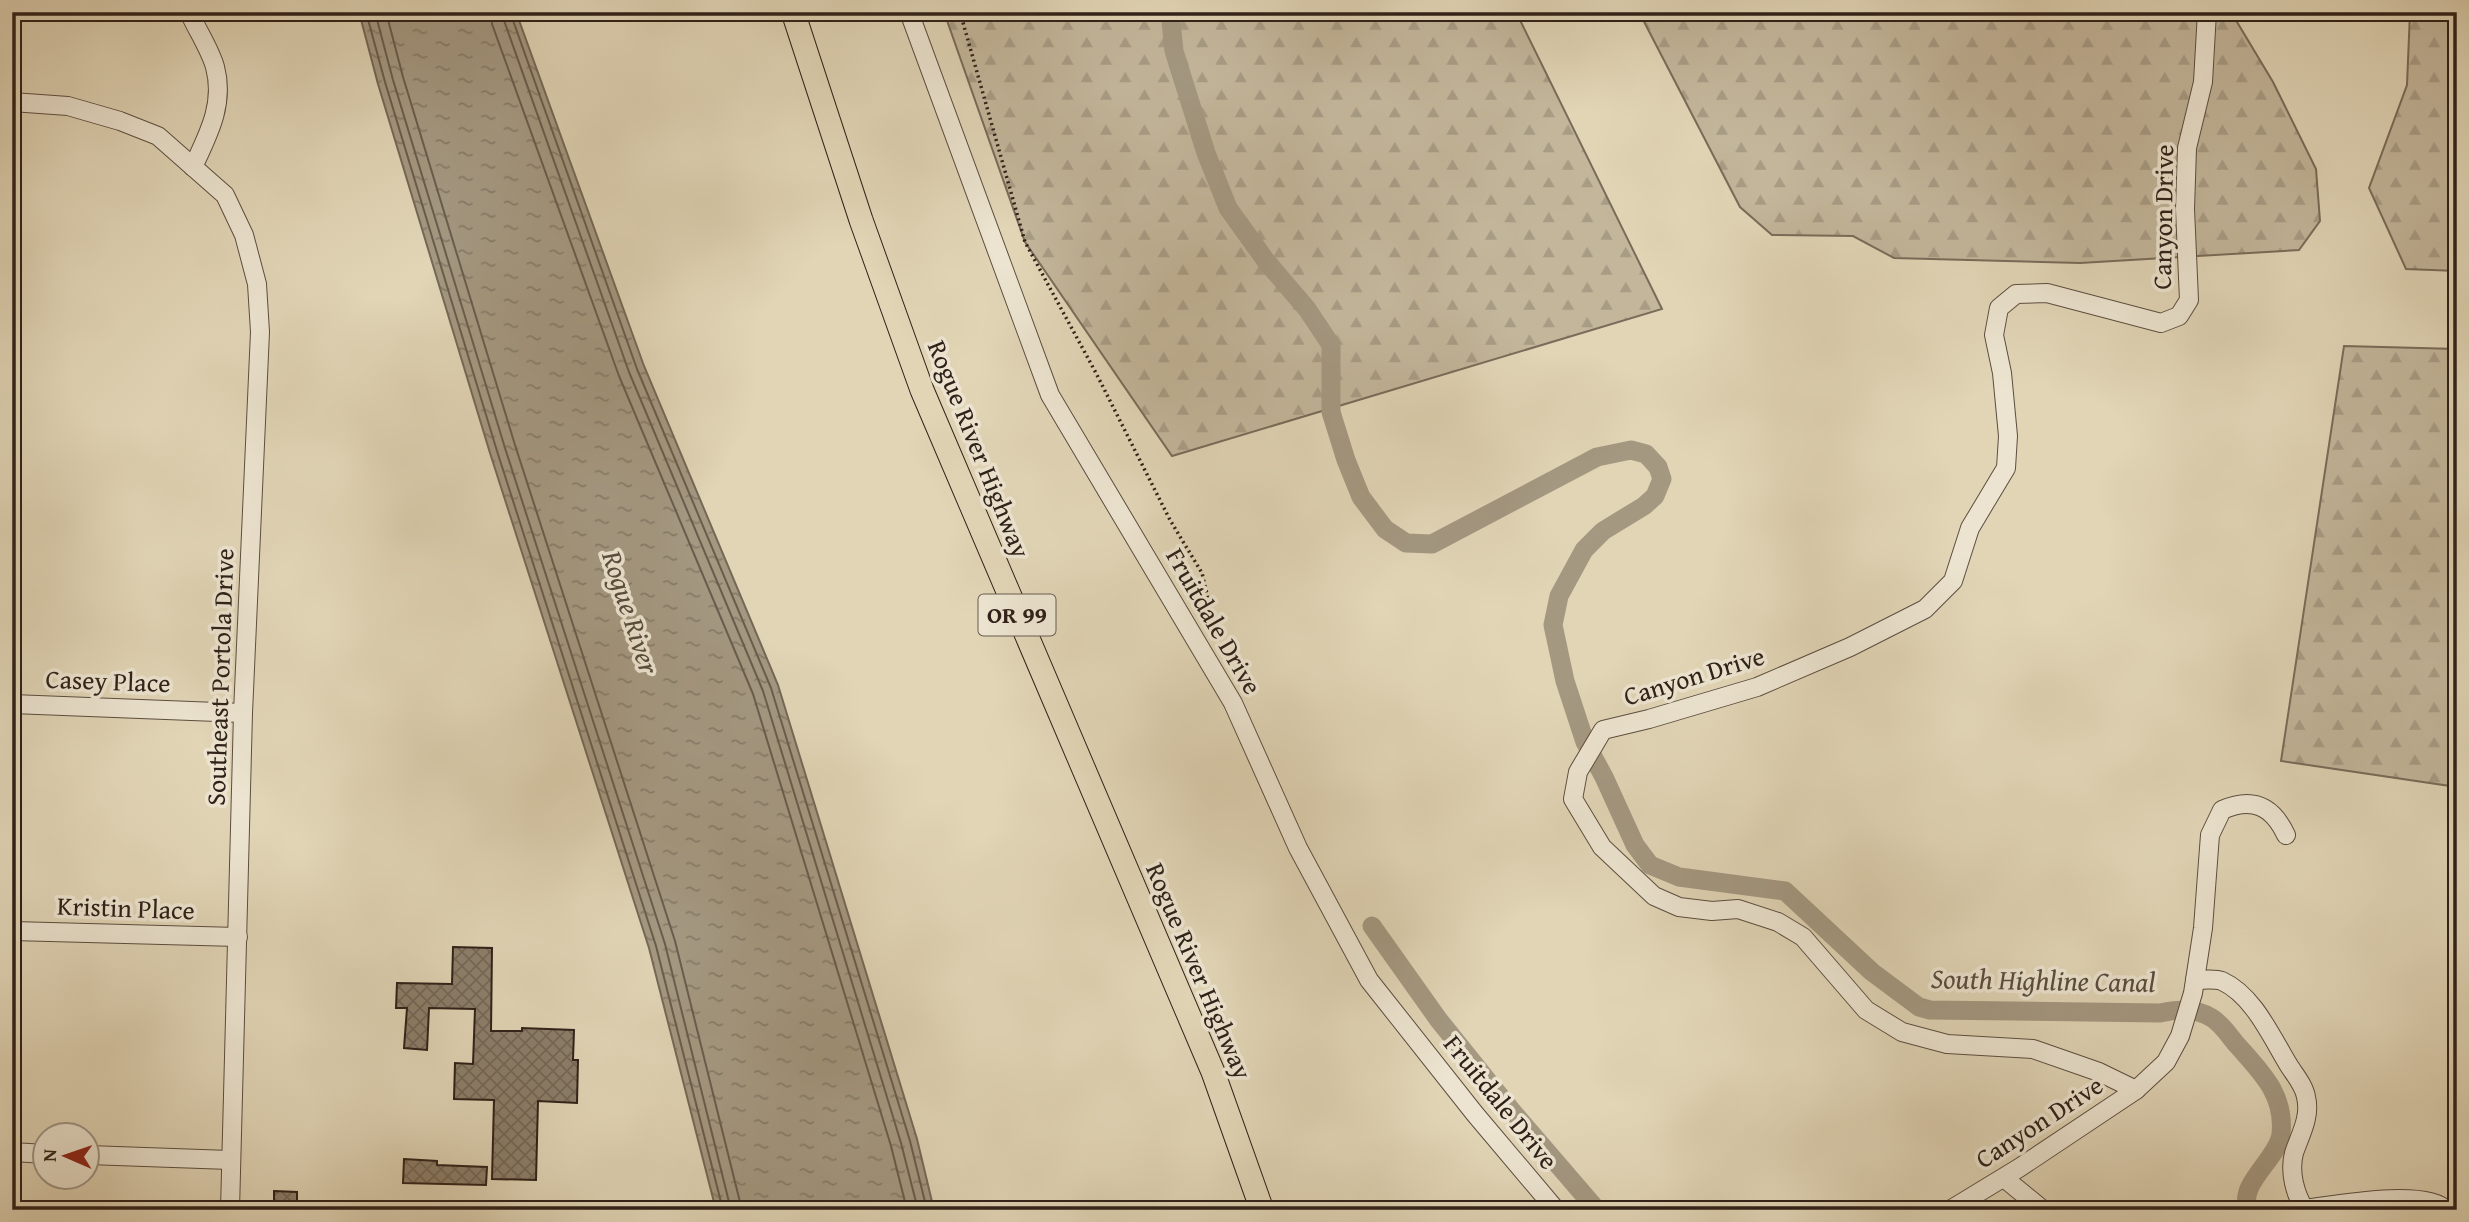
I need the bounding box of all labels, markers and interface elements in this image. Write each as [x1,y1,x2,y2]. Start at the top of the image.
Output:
street label: Canyon Drive [2142,144,2183,290]
street label: Rogue River Highway [918,334,1041,564]
street label: Fruitdale Drive [1157,540,1272,701]
water label: Rogue River [592,544,671,680]
street label: Southeast Portola Drive [196,548,243,806]
road number: OR 99 [978,594,1056,636]
street label: Canyon Drive [1619,636,1769,715]
street label: Casey Place [45,659,171,702]
street label: Rogue River Highway [1136,857,1263,1085]
street label: Kristin Place [56,886,196,929]
water label: South Highline Canal [1930,957,2156,1002]
street label: Fruitdale Drive [1435,1026,1568,1178]
street label: Canyon Drive [1967,1066,2110,1178]
north arrow [32,1120,102,1190]
text: N [35,1148,63,1162]

